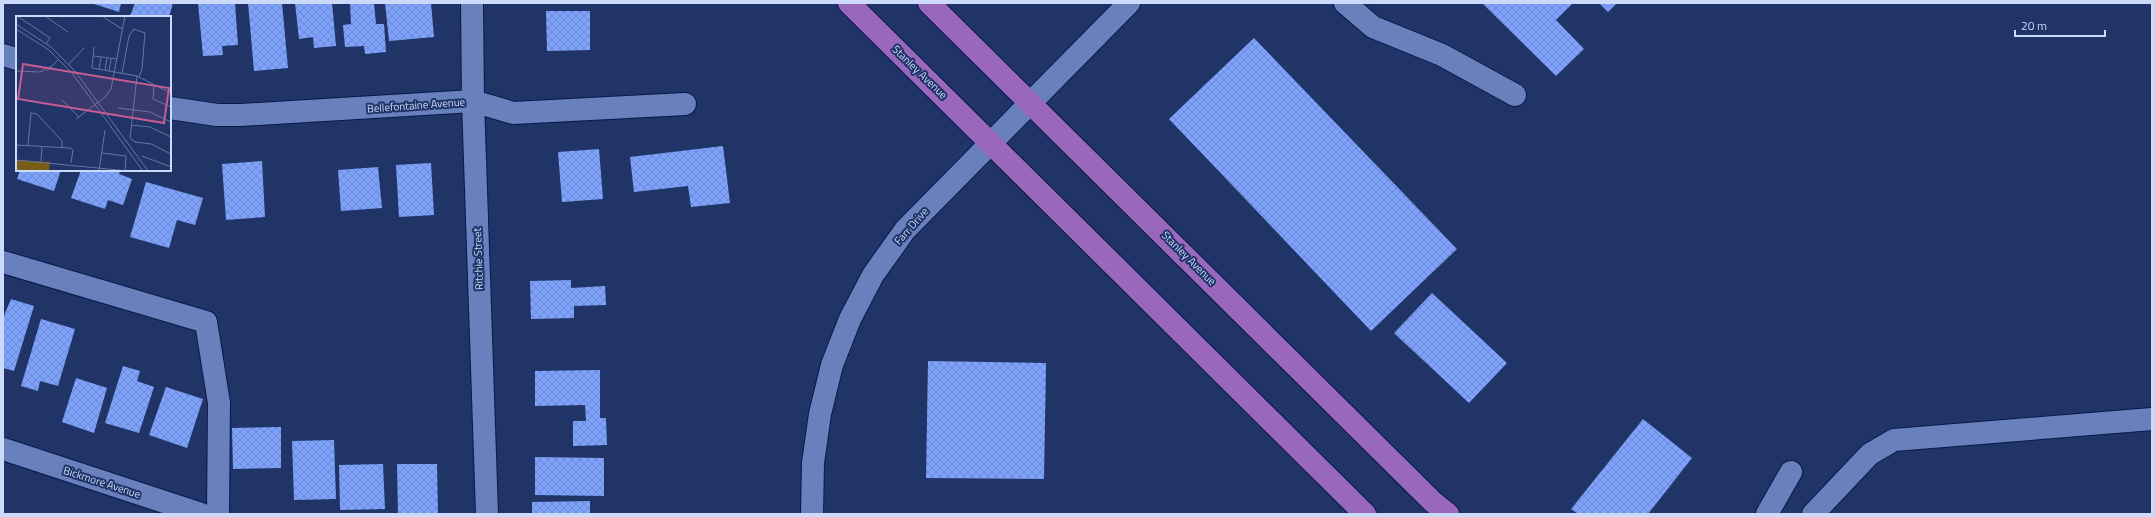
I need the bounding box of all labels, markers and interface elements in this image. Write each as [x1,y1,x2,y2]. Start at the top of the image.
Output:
scale bar [2015,12,2105,38]
inset map [16,16,171,171]
text: 20 m [2021,16,2047,35]
street label: Stanley Avenue [889,41,952,103]
street label: Bellefontaine Avenue [366,94,466,116]
street label: Farr Drive [890,203,932,248]
street label: Ritchie Street [469,227,487,291]
street label: Stanley Avenue [1158,227,1220,289]
street label: Bickmore Avenue [61,462,143,502]

